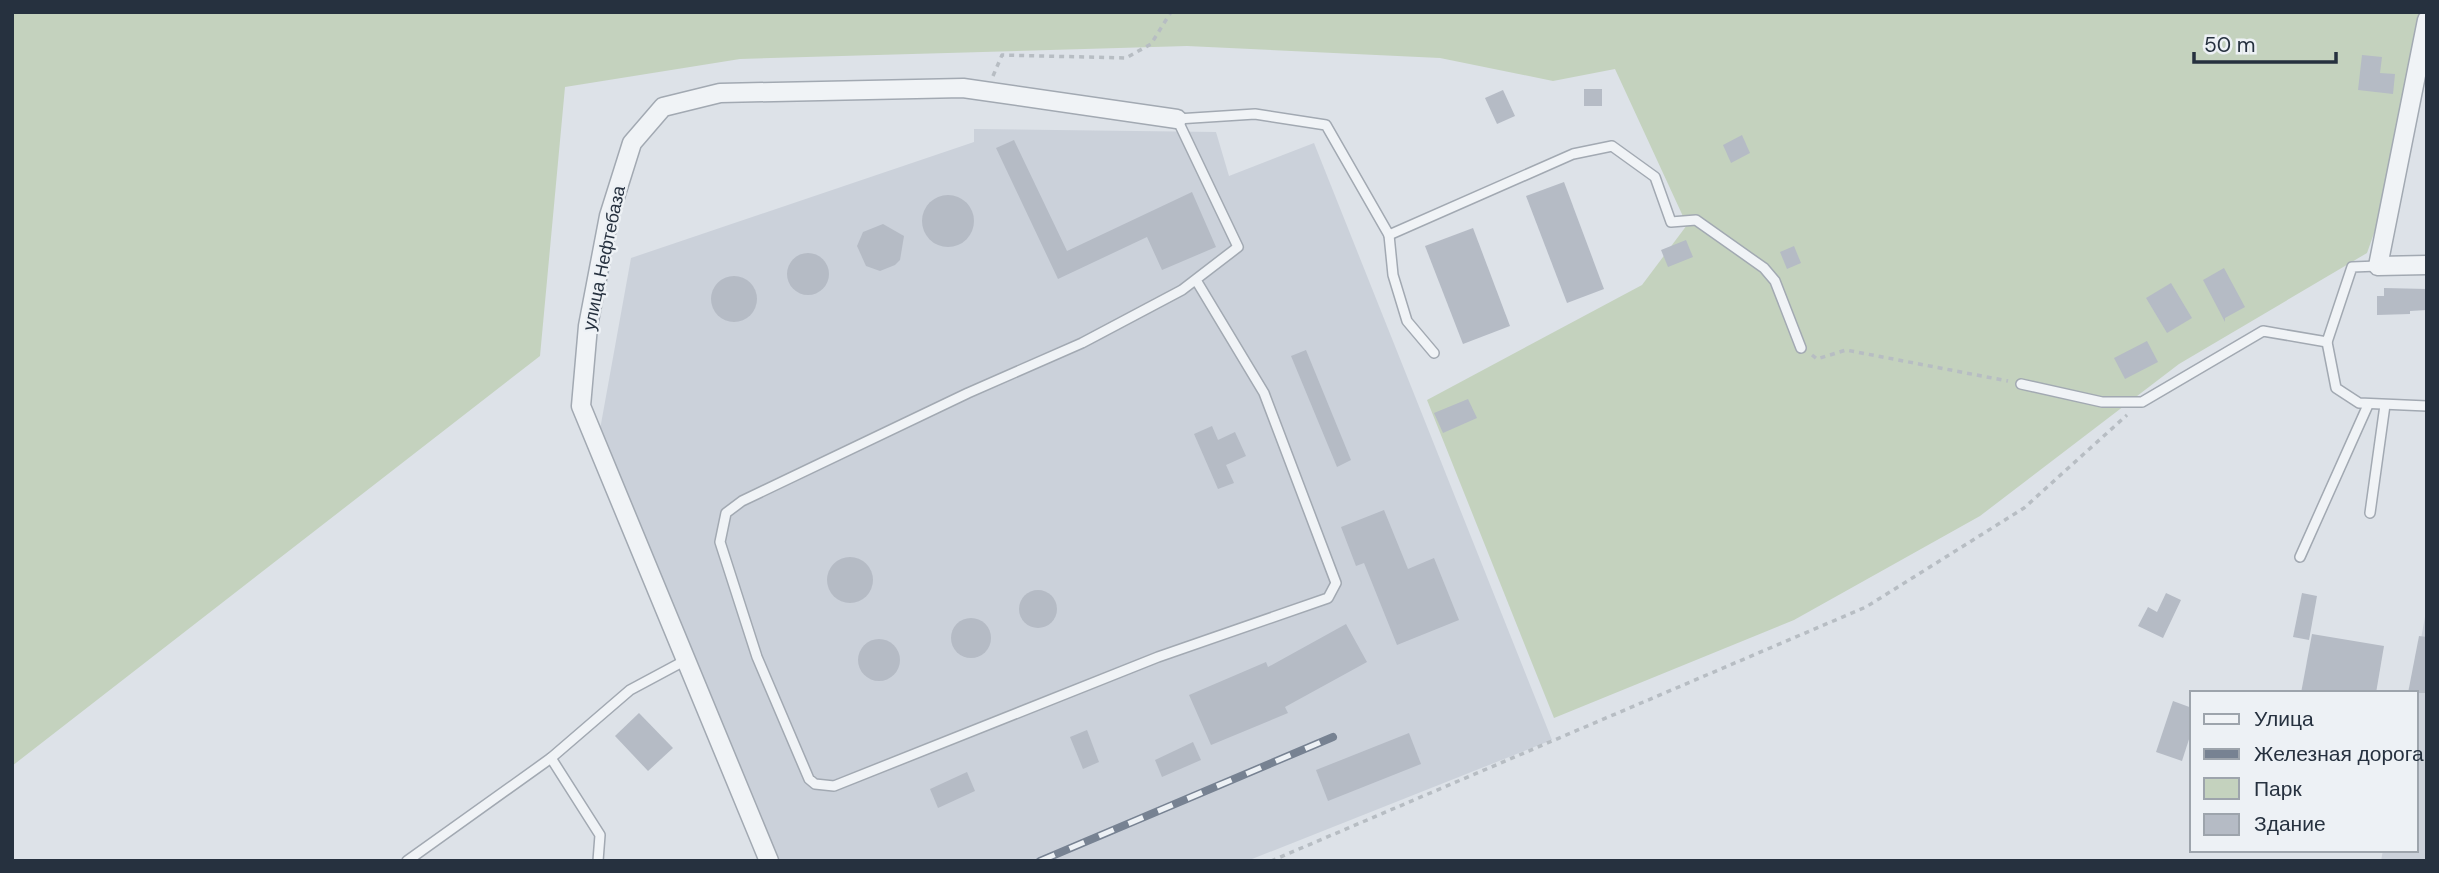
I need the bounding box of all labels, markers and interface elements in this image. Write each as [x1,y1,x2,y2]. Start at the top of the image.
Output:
scale bar [2194,21,2336,65]
text: 50 m [2204,31,2255,59]
street label: улица Нефтебаза [577,182,631,333]
legend [2190,691,2418,852]
text: Улица [2254,705,2314,733]
text: Железная дорога [2254,740,2424,768]
text: Парк [2254,775,2302,803]
text: Здание [2254,810,2326,838]

